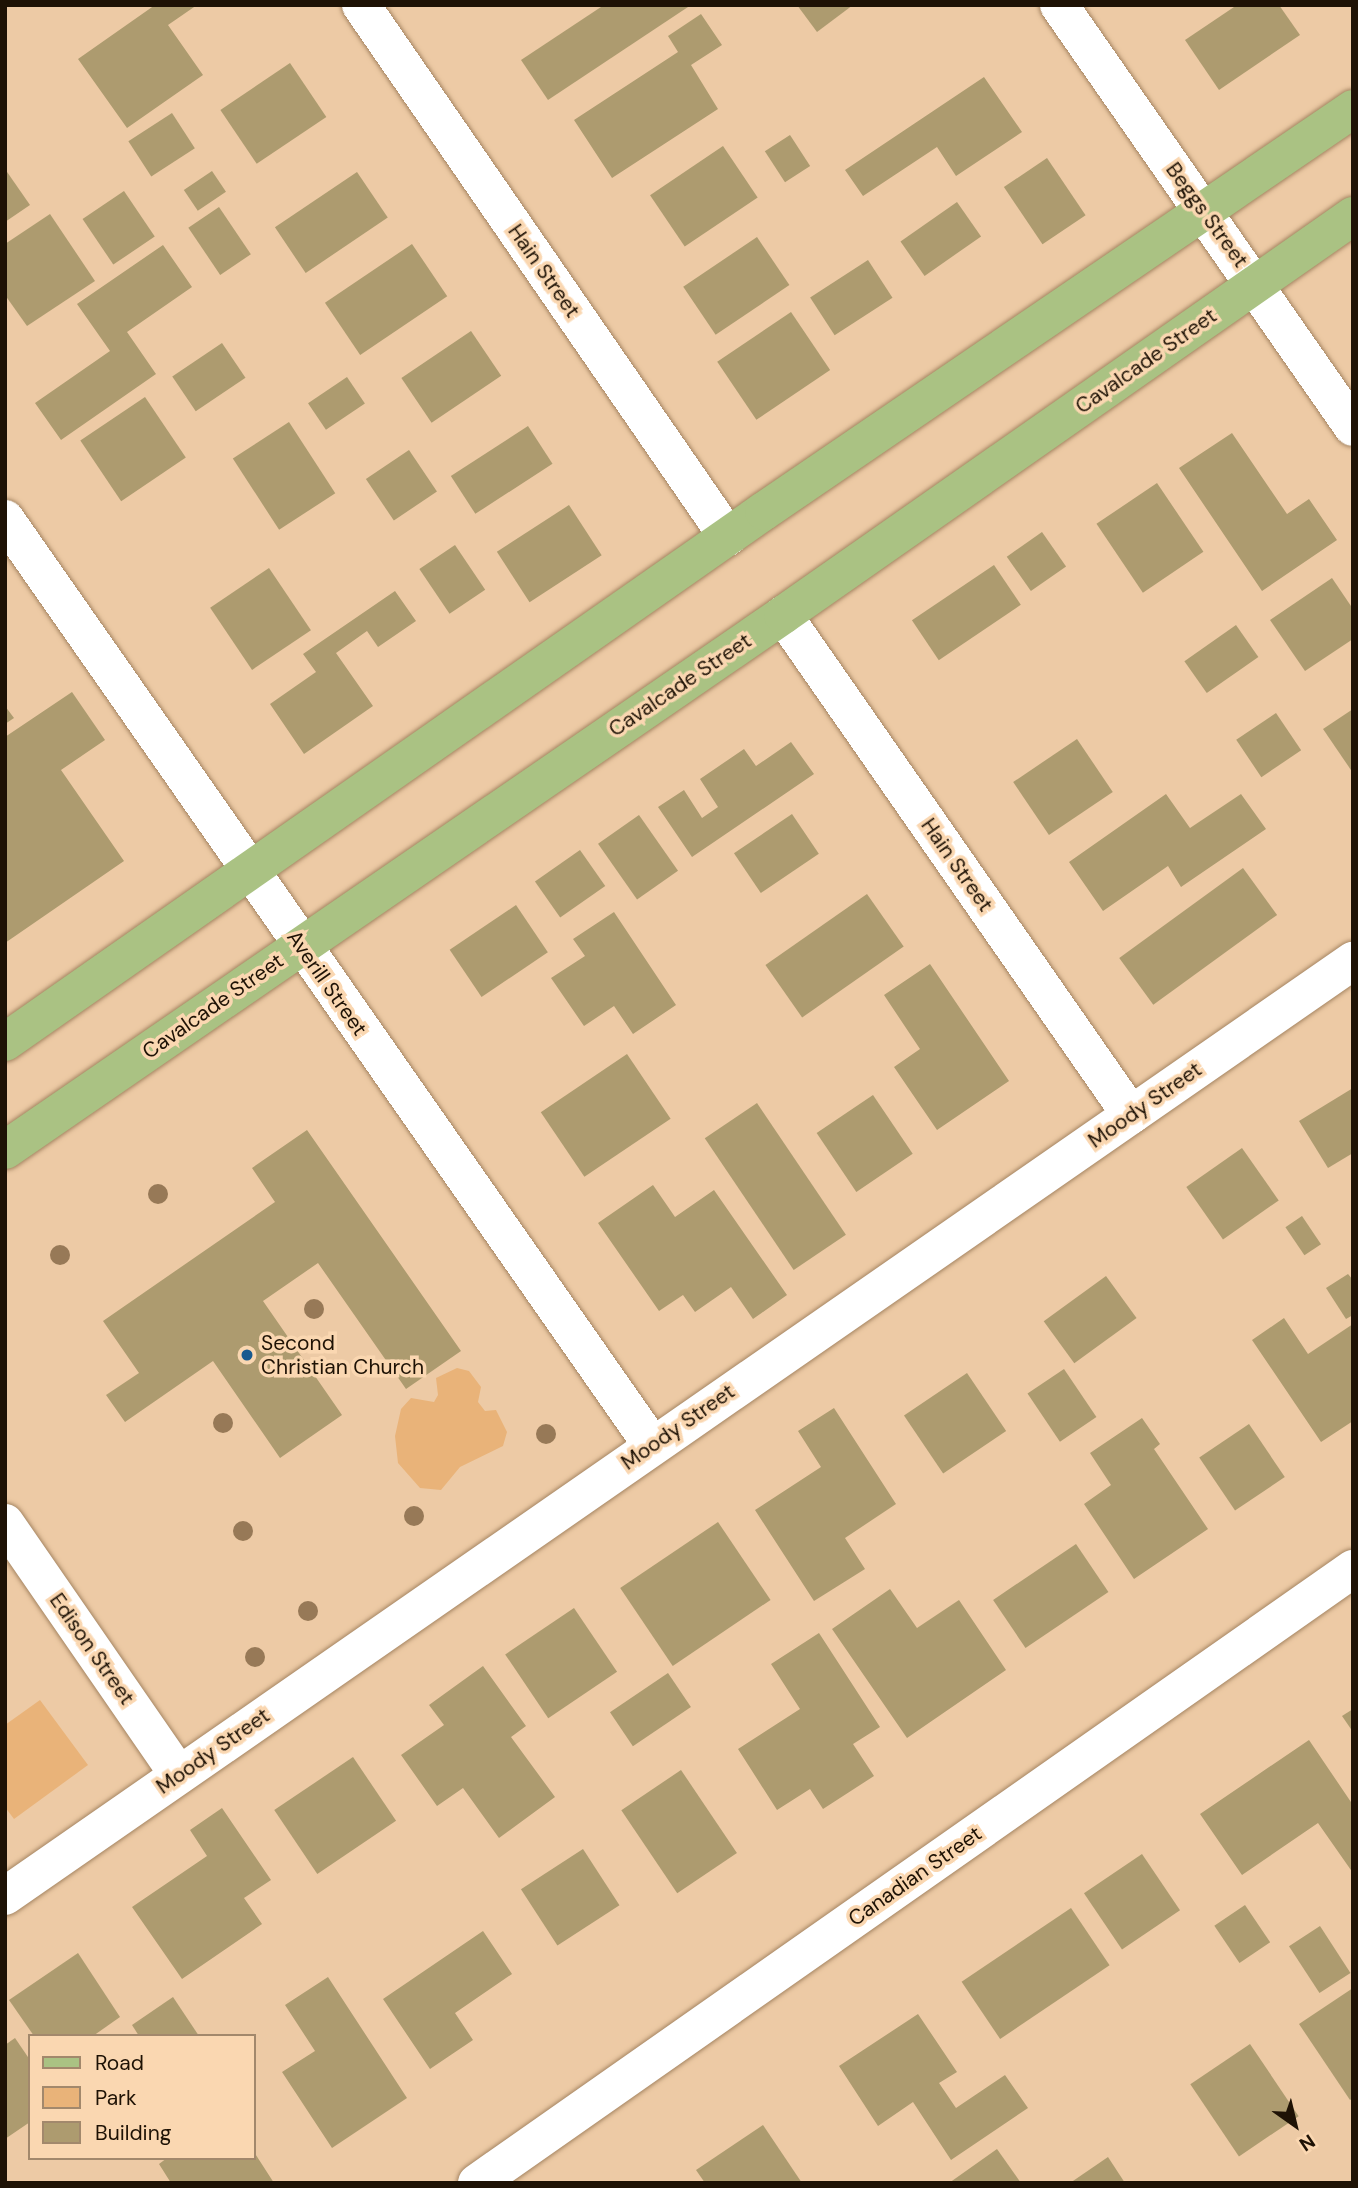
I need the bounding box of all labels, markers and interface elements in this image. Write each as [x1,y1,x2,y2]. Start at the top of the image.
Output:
street label: Beggs Street [1160,158,1254,272]
street label: Hain Street [503,220,585,322]
street label: Cavalcade Street [1071,303,1221,419]
street label: Cavalcade Street [604,628,756,742]
street label: Hain Street [916,814,998,916]
street label: Averill Street [282,926,372,1040]
street label: Cavalcade Street [138,948,288,1064]
street label: Moody Street [1084,1057,1206,1153]
place label: Second Christian Church [261,1330,424,1380]
marker: Second Christian Church [239,1347,255,1363]
street label: Moody Street [617,1379,739,1475]
street label: Edison Street [44,1588,140,1710]
street label: Moody Street [152,1703,274,1799]
street label: Canadian Street [844,1821,986,1931]
legend [28,2034,256,2160]
text: Road [95,2049,144,2077]
text: Park [95,2084,136,2112]
north arrow [1260,2090,1330,2160]
text: Building [95,2119,171,2147]
text: N [1294,2129,1320,2157]

